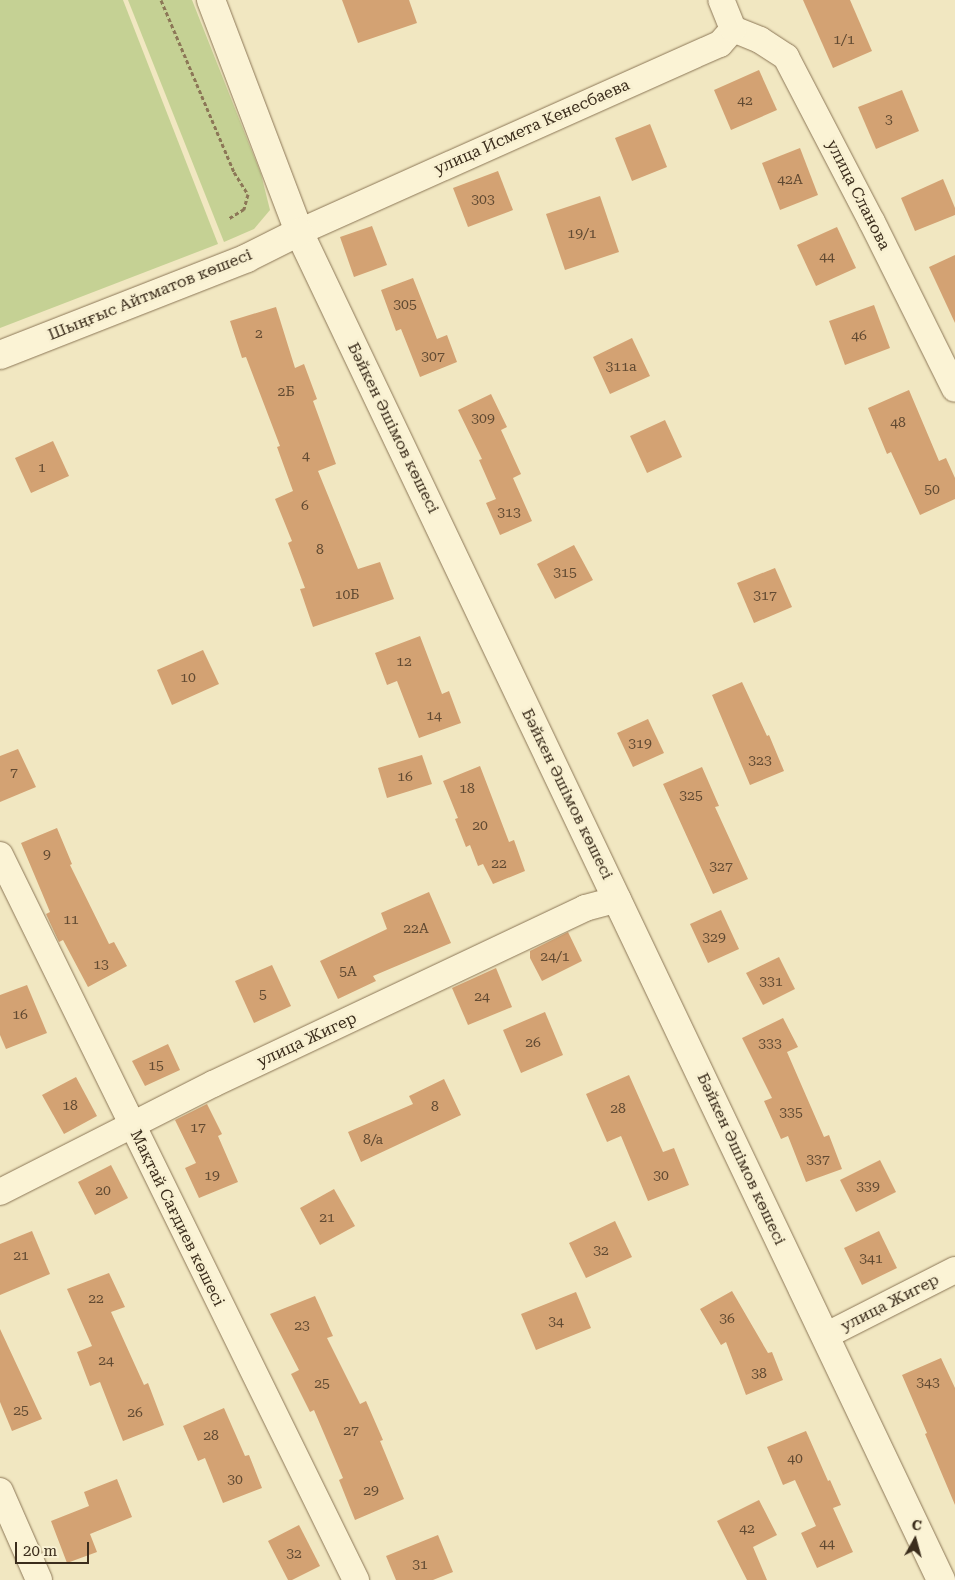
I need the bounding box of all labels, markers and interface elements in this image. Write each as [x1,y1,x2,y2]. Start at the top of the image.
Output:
house number: 1/1 [833,31,855,47]
street label: улица Исмета Кенесбаева [431,75,633,179]
house number: 42 [737,92,753,108]
house number: 3 [885,111,893,127]
street label: улица Сланова [822,137,894,253]
house number: 42А [777,171,803,187]
house number: 303 [471,191,495,207]
house number: 19/1 [567,225,597,241]
street label: Шыңғыс Айтматов көшесі [45,245,255,345]
house number: 44 [819,248,835,264]
house number: 305 [393,296,417,312]
house number: 2 [255,325,263,341]
house number: 46 [851,327,867,343]
street label: Бәйкен Әшімов көшесі [343,340,443,516]
house number: 307 [421,348,445,364]
house number: 311а [605,358,637,374]
house number: 2Б [278,383,294,399]
house number: 309 [471,410,495,426]
house number: 48 [890,414,906,430]
house number: 4 [302,447,310,463]
house number: 1 [38,459,46,475]
house number: 50 [924,481,940,497]
house number: 6 [301,497,309,513]
house number: 313 [497,504,521,520]
house number: 8 [316,541,324,557]
house number: 315 [553,564,577,580]
house number: 10Б [335,586,359,602]
house number: 317 [753,587,777,603]
house number: 12 [396,653,412,669]
house number: 10 [180,669,196,685]
street label: Бәйкен Әшімов көшесі [517,706,617,882]
house number: 14 [426,707,442,723]
house number: 319 [628,735,652,751]
house number: 323 [748,752,772,768]
house number: 7 [10,764,18,780]
house number: 16 [397,768,413,784]
house number: 18 [459,780,475,796]
house number: 325 [679,787,703,803]
house number: 20 [472,817,488,833]
house number: 9 [43,846,51,862]
house number: 22 [491,855,507,871]
house number: 327 [709,858,733,874]
house number: 11 [63,911,79,927]
house number: 22А [403,920,429,936]
house number: 329 [702,929,726,945]
house number: 24/1 [540,948,570,964]
house number: 13 [93,956,109,972]
house number: 5А [339,963,357,979]
house number: 331 [759,973,783,989]
house number: 5 [259,986,267,1002]
house number: 24 [474,988,490,1004]
house number: 16 [12,1006,28,1022]
street label: улица Жигер [254,1009,360,1071]
house number: 26 [525,1034,541,1050]
house number: 333 [758,1035,782,1051]
house number: 15 [148,1057,164,1073]
street label: Бәйкен Әшімов көшесі [693,1070,789,1248]
house number: 18 [62,1097,78,1113]
house number: 8 [431,1098,439,1114]
house number: 28 [610,1100,626,1116]
house number: 335 [779,1104,803,1120]
house number: 17 [190,1119,206,1135]
street label: Мақтай Сағдиев көшесі [126,1127,228,1309]
house number: 8/а [363,1131,383,1147]
house number: 337 [806,1151,830,1167]
house number: 19 [204,1167,220,1183]
house number: 30 [653,1167,669,1183]
house number: 339 [856,1178,880,1194]
house number: 20 [95,1182,111,1198]
house number: 21 [319,1209,335,1225]
house number: 32 [593,1242,609,1258]
house number: 21 [13,1247,29,1263]
house number: 341 [859,1250,883,1266]
street label: улица Жигер [838,1270,942,1336]
house number: 22 [88,1290,104,1306]
house number: 36 [719,1310,735,1326]
house number: 34 [548,1313,564,1329]
house number: 23 [294,1317,310,1333]
house number: 24 [98,1352,114,1368]
house number: 38 [751,1365,767,1381]
house number: 343 [916,1374,940,1390]
house number: 25 [314,1375,330,1391]
house number: 25 [13,1402,29,1418]
house number: 26 [127,1404,143,1420]
house number: 27 [343,1422,359,1438]
house number: 28 [203,1427,219,1443]
house number: 40 [787,1450,803,1466]
house number: 30 [227,1471,243,1487]
house number: 29 [363,1482,379,1498]
north arrow [890,1515,940,1565]
text: С [911,1517,923,1534]
house number: 42 [739,1520,755,1536]
scale bar [18,1532,91,1564]
house number: 44 [819,1535,835,1551]
text: 20 m [23,1542,57,1560]
house number: 32 [286,1545,302,1561]
house number: 31 [412,1556,428,1572]

